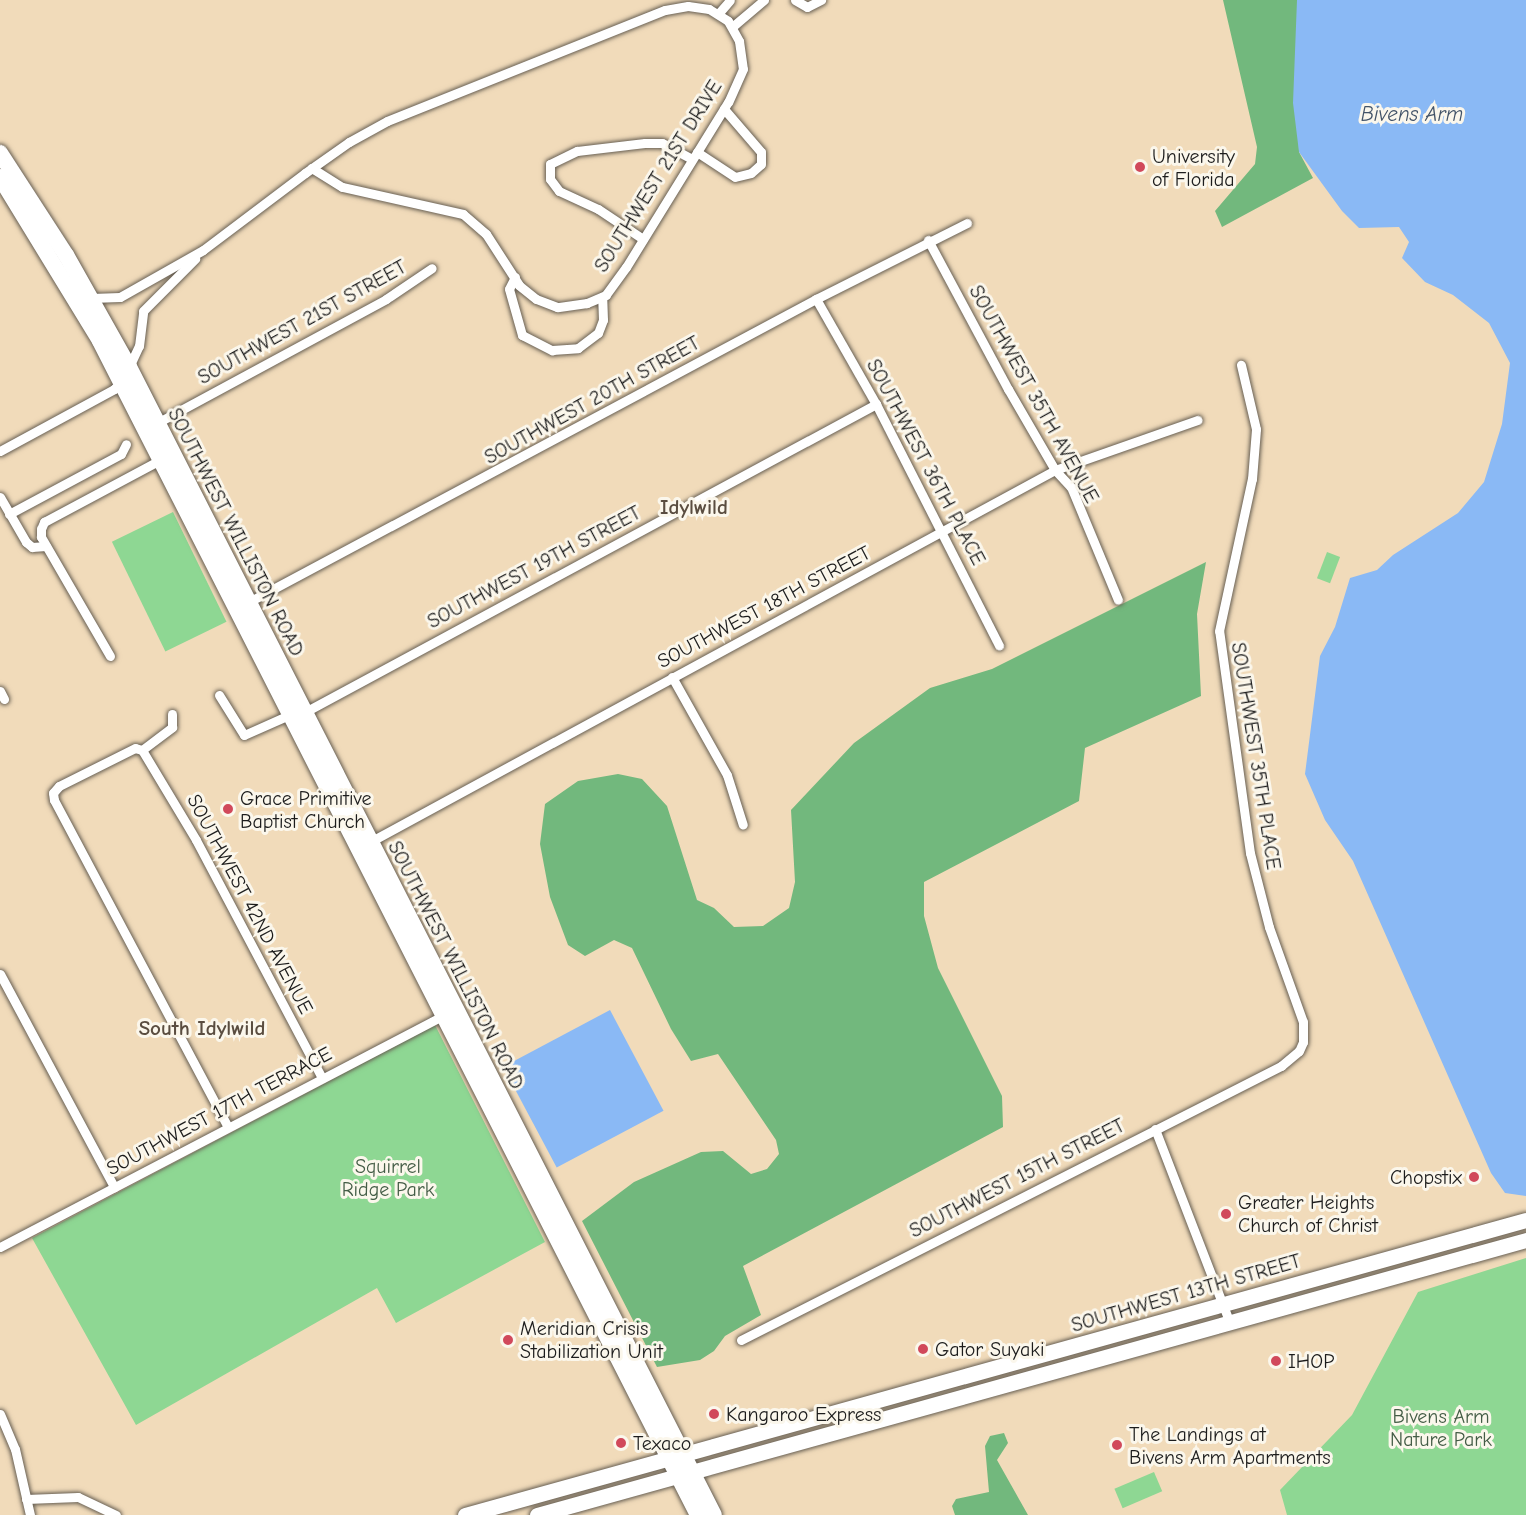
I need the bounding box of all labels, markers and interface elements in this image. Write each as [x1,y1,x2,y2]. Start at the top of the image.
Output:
street label: SOUTHWEST 21ST DRIVE [589,76,727,276]
water label: Bivens Arm [1361,101,1463,127]
place label: University of Florida [1152,144,1235,191]
marker: University of Florida [1133,160,1147,174]
street label: SOUTHWEST 21ST STREET [194,255,410,389]
street label: SOUTHWEST 35TH AVENUE [964,281,1104,507]
street label: SOUTHWEST 20TH STREET [480,331,704,469]
street label: SOUTHWEST 36TH PLACE [861,355,991,569]
street label: SOUTHWEST WILLISTON ROAD [163,404,309,660]
district label: Idylwild [660,494,728,520]
street label: SOUTHWEST 19TH STREET [423,500,645,634]
street label: SOUTHWEST 18TH STREET [653,541,875,673]
street label: SOUTHWEST 35TH PLACE [1226,641,1286,871]
place label: Grace Primitive Baptist Church [240,786,372,833]
street label: SOUTHWEST 42ND AVENUE [182,790,318,1018]
marker: Grace Primitive Baptist Church [221,802,235,816]
street label: SOUTHWEST WILLISTON ROAD [383,837,529,1093]
district label: South Idylwild [139,1015,265,1041]
street label: SOUTHWEST 17TH TERRACE [102,1041,336,1181]
street label: SOUTHWEST 15TH STREET [905,1113,1129,1243]
park label: Squirrel Ridge Park [342,1154,434,1201]
place label: Chopstix [1390,1165,1462,1189]
marker: Chopstix [1467,1170,1481,1184]
place label: Greater Heights Church of Christ [1238,1190,1378,1237]
marker: Greater Heights Church of Christ [1219,1207,1233,1221]
street label: SOUTHWEST 13TH STREET [1068,1249,1304,1337]
place label: Meridian Crisis Stabilization Unit [520,1316,663,1363]
marker: Meridian Crisis Stabilization Unit [501,1333,515,1347]
place label: Gator Suyaki [935,1337,1044,1361]
marker: Gator Suyaki [916,1342,930,1356]
place label: IHOP [1288,1349,1334,1373]
marker: IHOP [1269,1354,1283,1368]
place label: Kangaroo Express [726,1402,881,1426]
park label: Bivens Arm Nature Park [1390,1405,1492,1452]
marker: Kangaroo Express [707,1407,721,1421]
place label: The Landings at Bivens Arm Apartments [1129,1422,1331,1469]
place label: Texaco [633,1431,691,1455]
marker: Texaco [614,1436,628,1450]
marker: The Landings at Bivens Arm Apartments [1110,1438,1124,1452]

